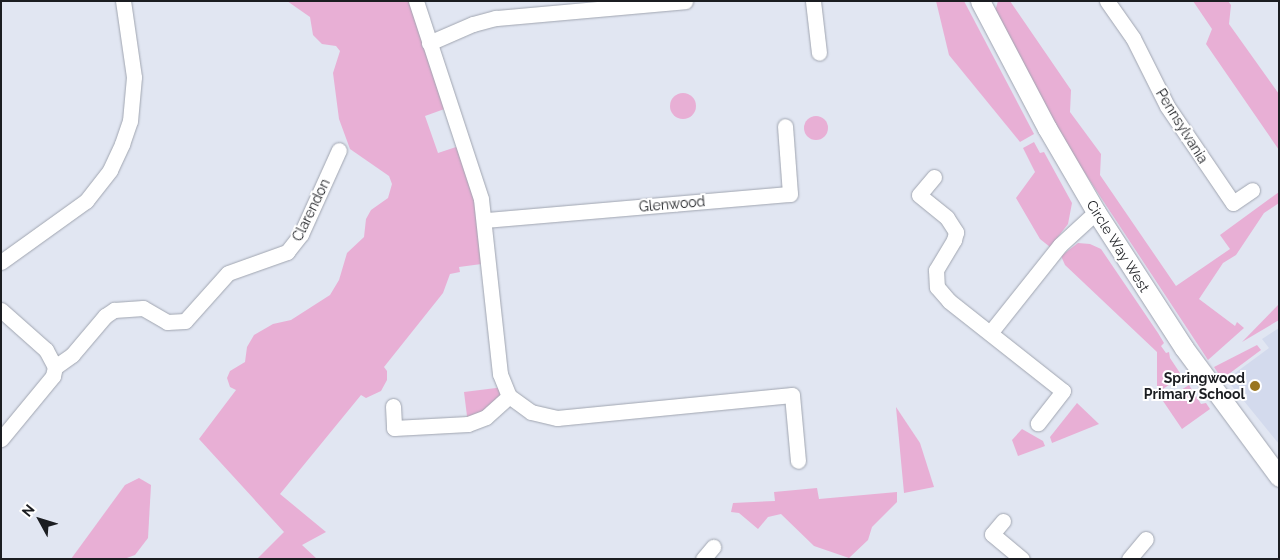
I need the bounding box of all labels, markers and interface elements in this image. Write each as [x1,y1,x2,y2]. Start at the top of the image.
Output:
street label: Pennsylvania [1152,86,1212,166]
street label: Clarendon [289,176,333,244]
street label: Glenwood [638,193,706,215]
street label: Circle Way West [1083,196,1153,296]
place label: Springwood Primary School [1143,370,1245,402]
marker: Springwood Primary School [1249,380,1261,392]
north arrow [15,495,65,545]
text: N [19,501,38,520]

